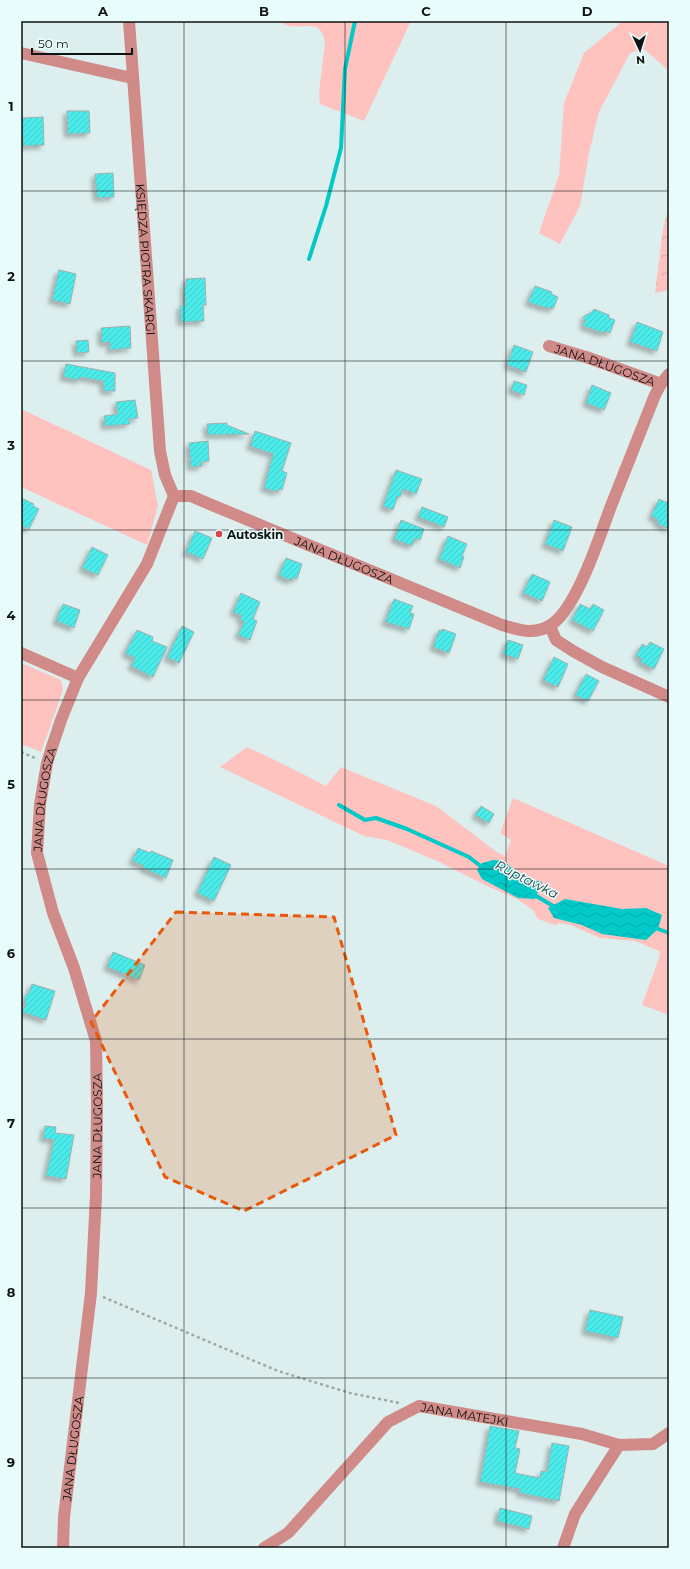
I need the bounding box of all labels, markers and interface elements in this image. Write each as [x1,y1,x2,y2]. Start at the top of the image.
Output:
text: A [97,3,109,19]
text: B [259,3,269,19]
text: C [421,3,431,19]
text: D [582,3,593,19]
scale bar [32,30,132,56]
north arrow [620,30,660,70]
text: 50 m [38,36,69,51]
text: N [636,53,646,67]
text: 1 [8,98,14,114]
street label: KSIĘDZA PIOTRA SKARGI [133,183,159,336]
text: 2 [7,268,15,284]
street label: JANA DŁUGOSZA [552,340,658,389]
text: 3 [6,437,15,453]
place label: Autoskin [226,527,283,542]
marker: Autoskin [214,529,224,539]
street label: JANA DŁUGOSZA [292,532,396,587]
text: 4 [7,607,16,623]
street label: JANA DŁUGOSZA [30,745,59,853]
text: 5 [7,776,15,792]
water label: Ruptawka [493,856,561,902]
text: 6 [7,945,16,961]
street label: JANA DŁUGOSZA [89,1072,105,1180]
text: 7 [7,1115,15,1131]
text: 8 [7,1284,16,1300]
street label: JANA DŁUGOSZA [58,1395,86,1503]
street label: JANA MATEJKI [419,1399,510,1429]
text: 9 [7,1454,15,1470]

